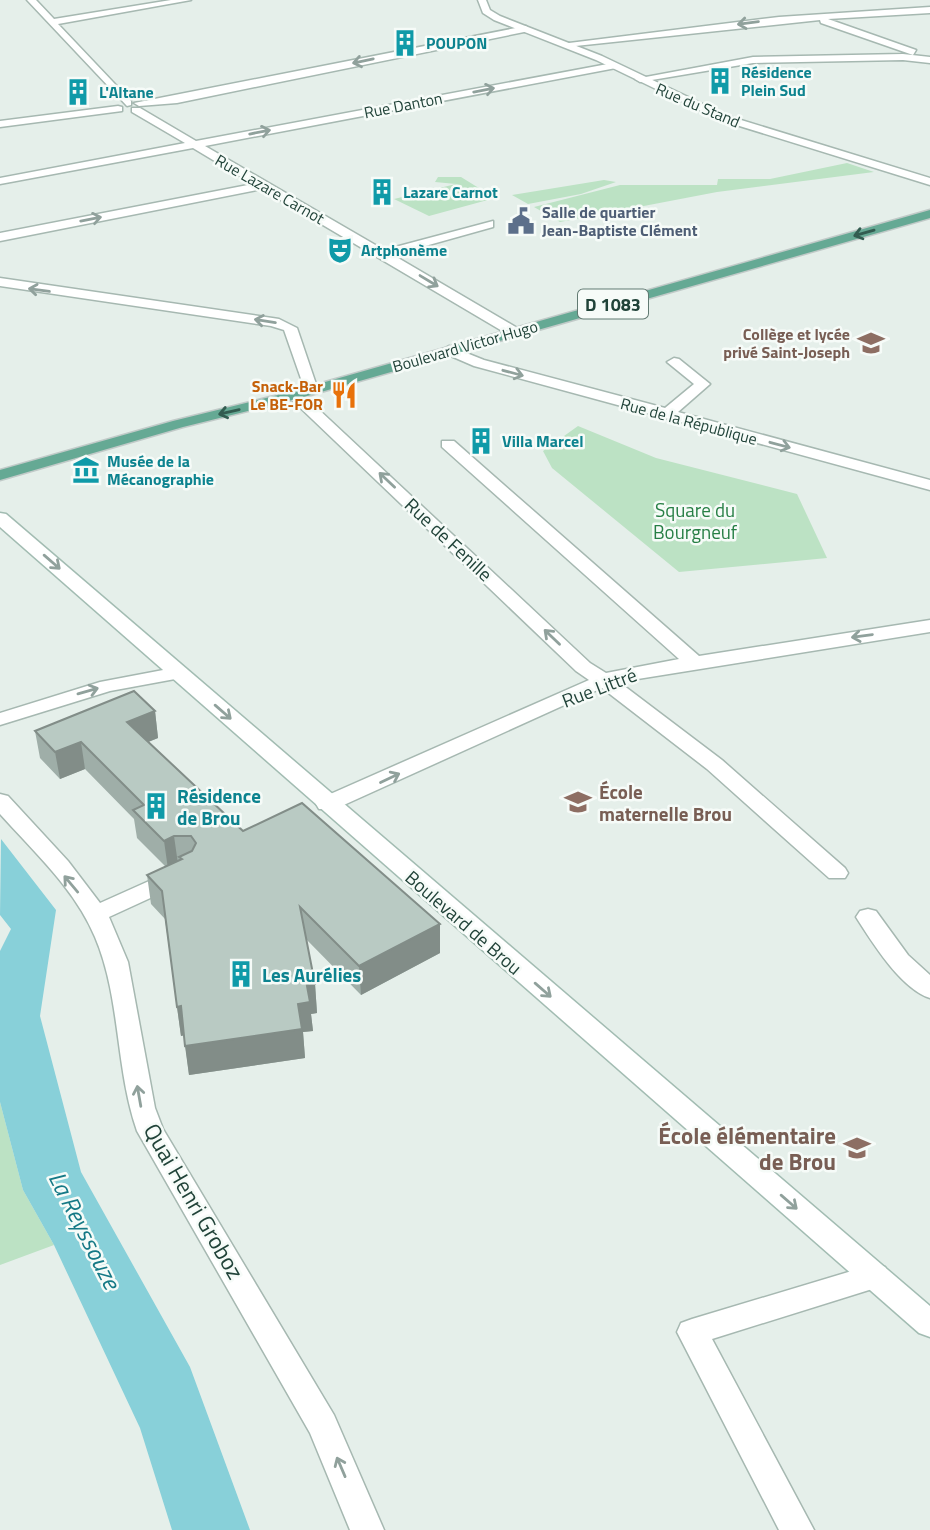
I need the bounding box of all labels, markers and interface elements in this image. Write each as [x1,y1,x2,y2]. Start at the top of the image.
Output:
one-way arrow [738,17,760,30]
building icon: POUPON [390,28,420,58]
place label: POUPON [426,31,487,55]
one-way arrow [352,55,375,69]
place label: Résidence Plein Sud [741,60,812,102]
building icon: Résidence Plein Sud [705,66,735,96]
street label: Rue du Stand [652,76,744,134]
building icon: L'Altane [63,77,93,107]
place label: L'Altane [99,80,154,104]
one-way arrow [472,83,494,96]
street label: Rue Danton [362,86,444,124]
one-way arrow [248,124,271,138]
street label: Rue Lazare Carnot [211,148,329,230]
building icon: Lazare Carnot [367,177,397,207]
place label: Lazare Carnot [403,180,498,204]
place label: Salle de quartier Jean-Baptiste Clément [542,200,698,242]
public building icon: Salle de quartier Jean-Baptiste Clément [506,206,536,236]
one-way arrow [79,212,102,225]
one-way arrow [854,227,876,240]
theatre icon: Artphonème [325,235,355,265]
place label: Artphonème [361,238,447,262]
one-way arrow [418,274,438,288]
one-way arrow [29,283,51,296]
road number: D 1083 [578,290,648,318]
one-way arrow [254,314,277,327]
street label: Boulevard Victor Hugo [389,314,541,378]
place label: Collège et lycée privé Saint-Joseph [723,322,850,364]
school or university icon: Collège et lycée privé Saint-Joseph [856,328,886,358]
one-way arrow [502,367,524,380]
place label: Snack-Bar Le BE-FOR [250,374,323,416]
restaurant icon: Snack-Bar Le BE-FOR [329,380,359,410]
street label: Rue de la République [618,391,760,451]
one-way arrow [219,407,241,420]
building icon: Villa Marcel [466,426,496,456]
place label: Villa Marcel [502,429,584,453]
one-way arrow [769,440,791,453]
place label: Musée de la Mécanographie [107,449,214,491]
museum icon: Musée de la Mécanographie [71,455,101,485]
one-way arrow [379,472,396,489]
street label: Rue de Fenille [398,490,500,588]
park label: Square du Bourgneuf [653,495,738,546]
one-way arrow [42,554,60,570]
one-way arrow [544,628,561,645]
one-way arrow [852,630,874,643]
street label: Rue Littré [557,659,641,715]
one-way arrow [77,684,99,697]
one-way arrow [214,704,232,720]
one-way arrow [379,771,400,784]
place label: École maternelle Brou [599,777,732,828]
place label: Résidence de Brou [177,781,261,832]
school or university icon: École maternelle Brou [563,787,593,817]
building icon: Résidence de Brou [141,791,171,821]
street label: Boulevard de Brou [399,863,529,981]
one-way arrow [63,875,79,893]
building icon: Les Aurélies [226,959,256,989]
place label: Les Aurélies [262,960,361,989]
one-way arrow [533,982,551,998]
one-way arrow [132,1085,145,1108]
street label: Quai Henri Groboz [135,1116,253,1286]
place label: École élémentaire de Brou [658,1118,836,1179]
school or university icon: École élémentaire de Brou [842,1133,872,1163]
water label: La Reyssouze [40,1165,131,1297]
one-way arrow [780,1194,798,1210]
one-way arrow [334,1457,347,1478]

